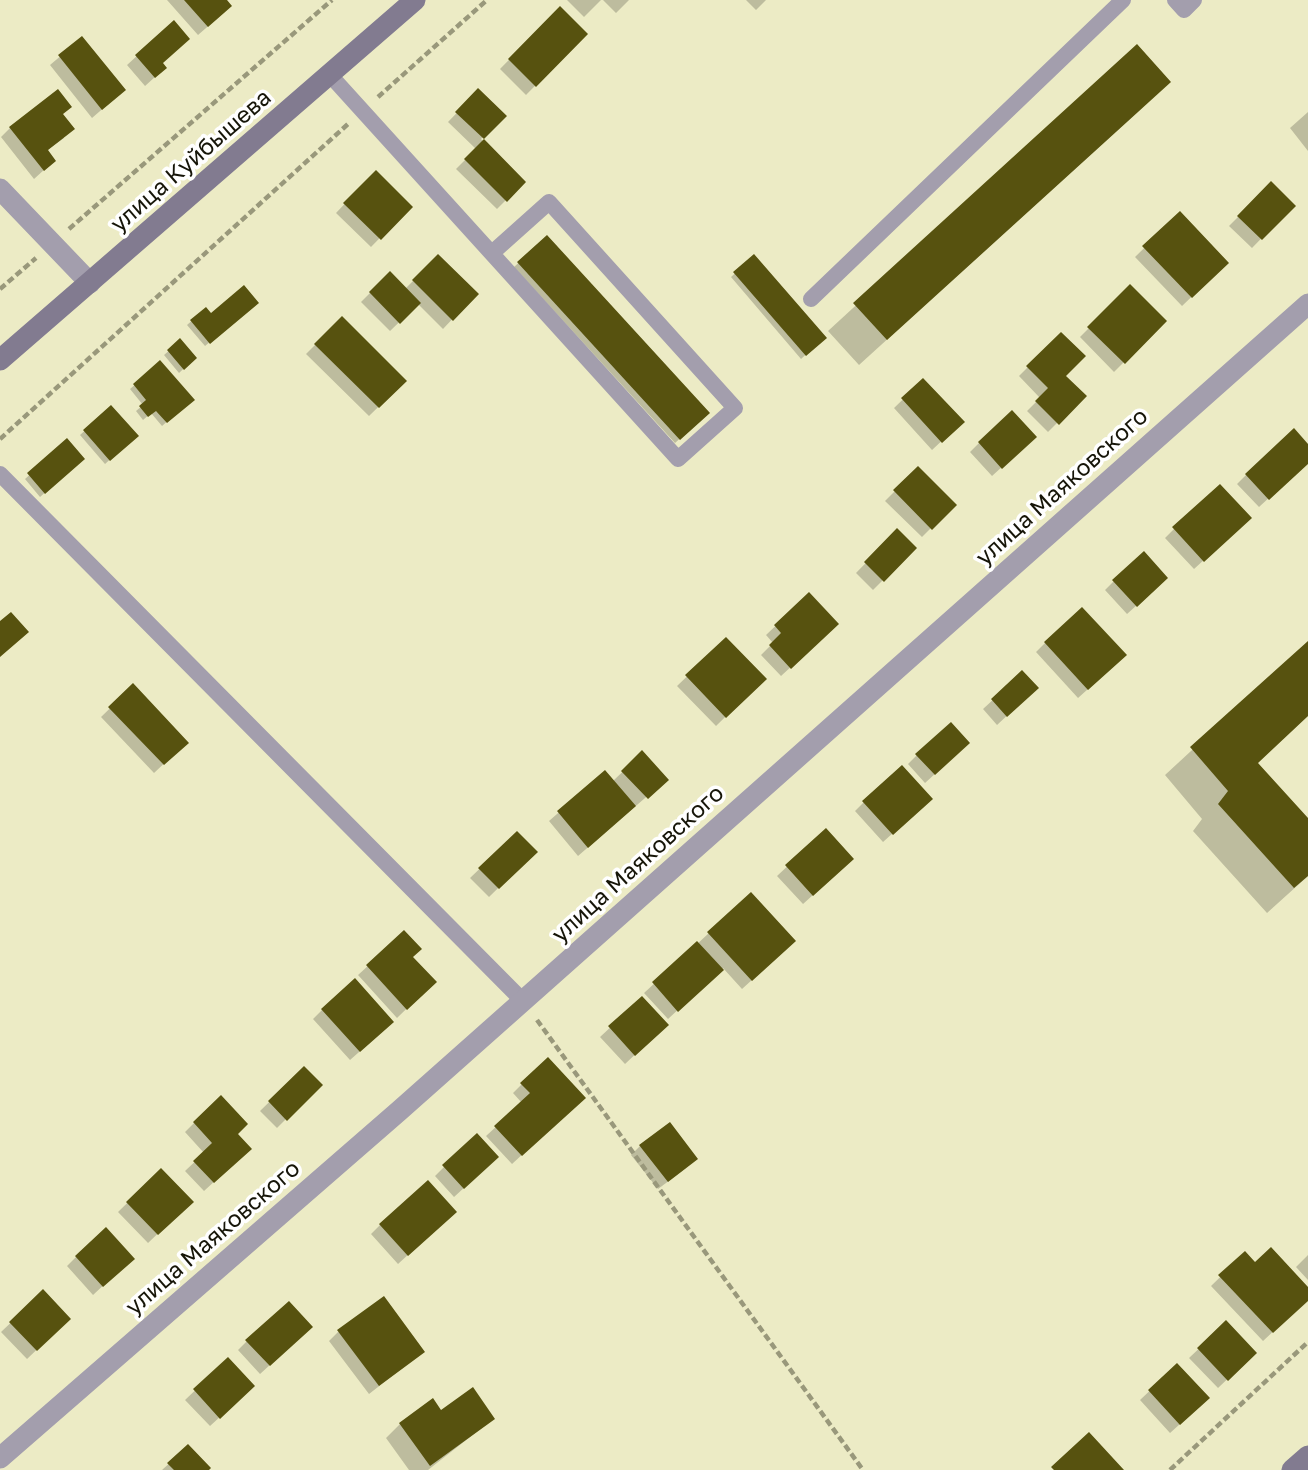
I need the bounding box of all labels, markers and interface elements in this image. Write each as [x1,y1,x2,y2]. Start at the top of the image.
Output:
street label: улица Куйбышева [105,84,277,238]
street label: улица Маяковского [970,403,1154,571]
street label: улица Маяковского [546,780,730,948]
street label: улица Маяковского [120,1155,306,1321]

